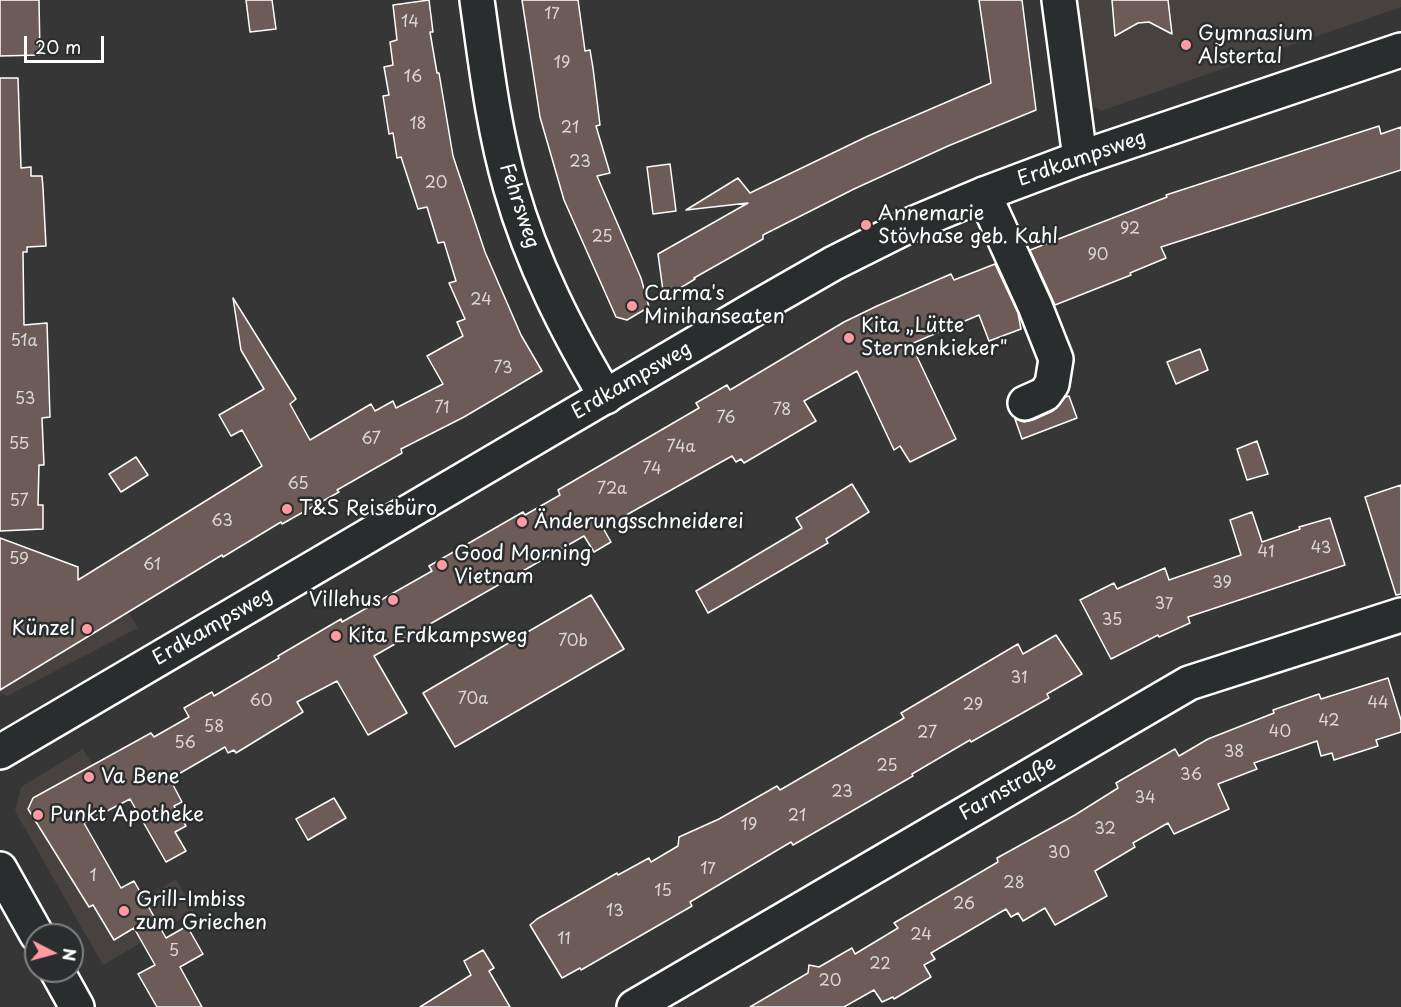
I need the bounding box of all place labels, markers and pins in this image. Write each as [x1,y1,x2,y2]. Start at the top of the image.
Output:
place label: Gymnasium Alstertal [1198,22,1313,69]
marker: Gymnasium Alstertal [1179,38,1193,52]
place label: Annemarie Stövhase geb. Kahl [878,202,1058,249]
marker: Annemarie Stövhase geb. Kahl [859,218,873,232]
place label: Carma's Minihanseaten [644,282,785,329]
marker: Carma's Minihanseaten [625,299,639,313]
place label: Kita „Lütte Sternenkieker" [861,314,1008,361]
marker: Kita „Lütte Sternenkieker" [842,331,856,345]
place label: T&S Reisebüro [299,497,437,521]
marker: T&S Reisebüro [280,502,294,516]
place label: Änderungsschneiderei [534,510,744,534]
marker: Änderungsschneiderei [515,515,529,529]
place label: Good Morning Vietnam [454,542,591,589]
marker: Good Morning Vietnam [435,558,449,572]
place label: Villehus [309,588,381,612]
marker: Villehus [386,593,400,607]
place label: Künzel [12,617,75,641]
marker: Künzel [80,622,94,636]
place label: Kita Erdkampsweg [348,624,528,648]
marker: Kita Erdkampsweg [329,629,343,643]
place label: Va Bene [101,765,180,789]
marker: Va Bene [82,770,96,784]
place label: Punkt Apotheke [50,803,204,827]
marker: Punkt Apotheke [31,808,45,822]
place label: Grill-Imbiss zum Griechen [136,888,267,935]
marker: Grill-Imbiss zum Griechen [117,904,131,918]

